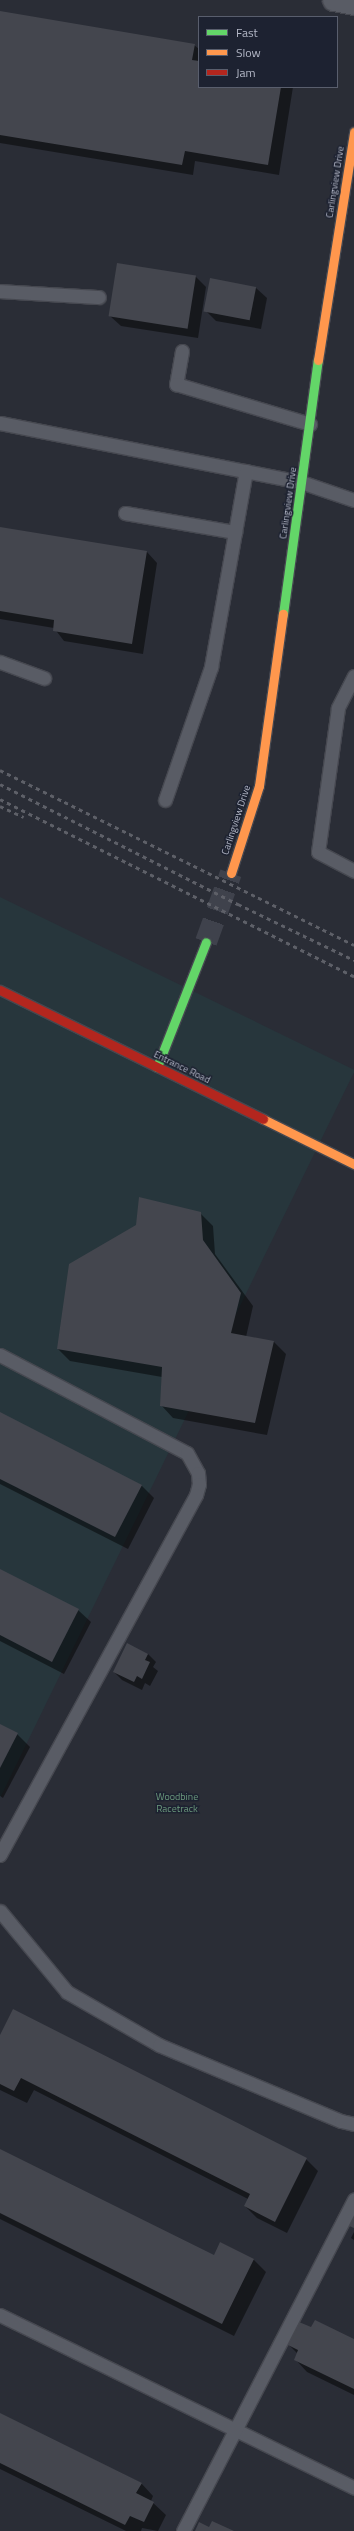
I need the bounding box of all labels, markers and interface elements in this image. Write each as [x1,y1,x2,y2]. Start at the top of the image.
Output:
legend [198,16,338,88]
text: Fast [236,23,258,42]
text: Slow [236,43,261,62]
text: Jam [236,63,256,82]
street label: Carlingview Drive [323,145,347,219]
street label: Carlingview Drive [277,466,299,540]
street label: Carlingview Drive [219,784,253,856]
street label: Entrance Road [152,1048,212,1086]
park label: Woodbine Racetrack [156,1790,198,1814]

